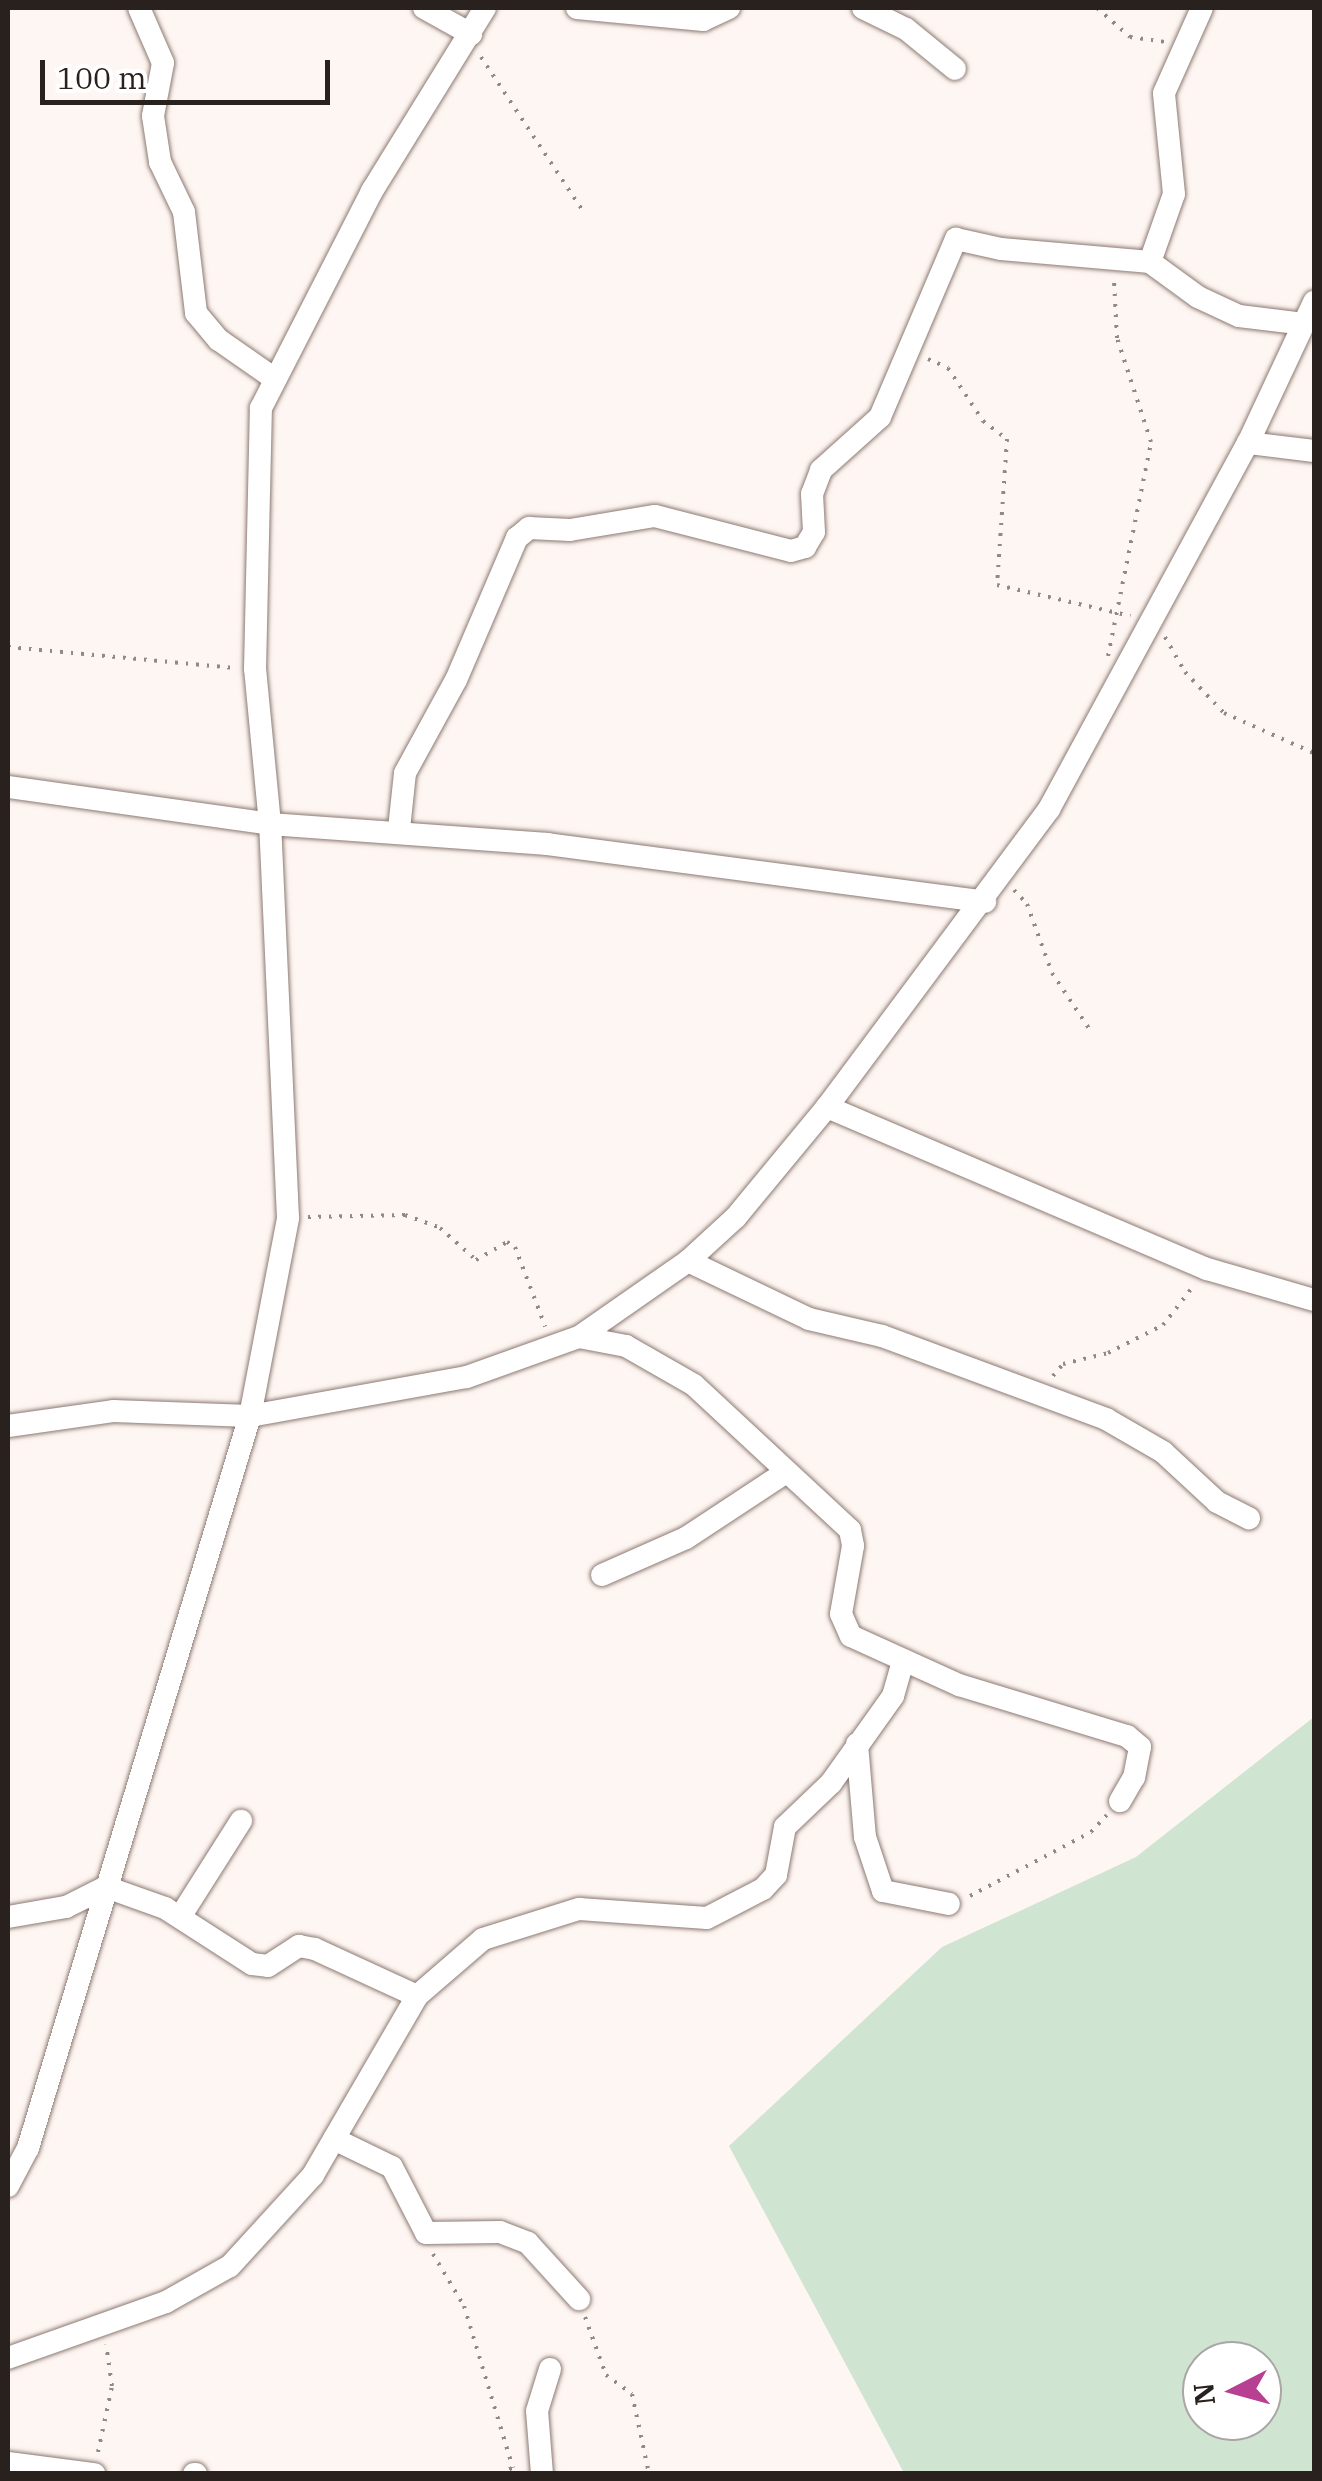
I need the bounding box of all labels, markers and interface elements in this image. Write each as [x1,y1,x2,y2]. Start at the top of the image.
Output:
scale bar [45,40,335,102]
text: 100 m [57,58,147,97]
north arrow [1182,2341,1282,2441]
text: N [1184,2381,1223,2407]

